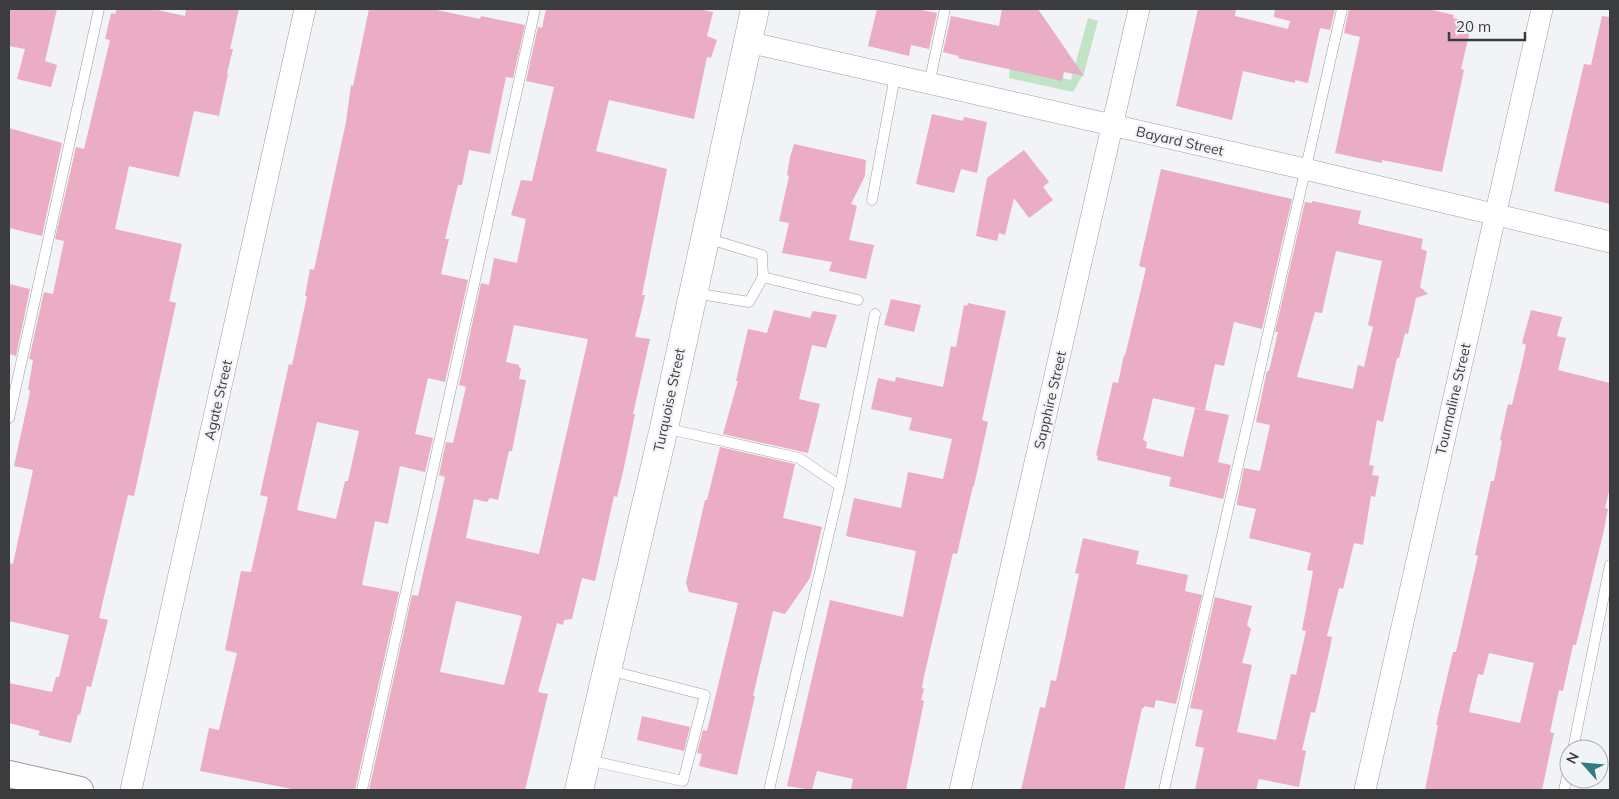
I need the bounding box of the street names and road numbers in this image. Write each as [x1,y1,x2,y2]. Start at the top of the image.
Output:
street label: Bayard Street [1134,122,1226,160]
street label: Tourmaline Street [1431,341,1475,457]
street label: Turquoise Street [649,347,689,453]
street label: Sapphire Street [1030,349,1070,451]
street label: Agate Street [200,358,236,442]

